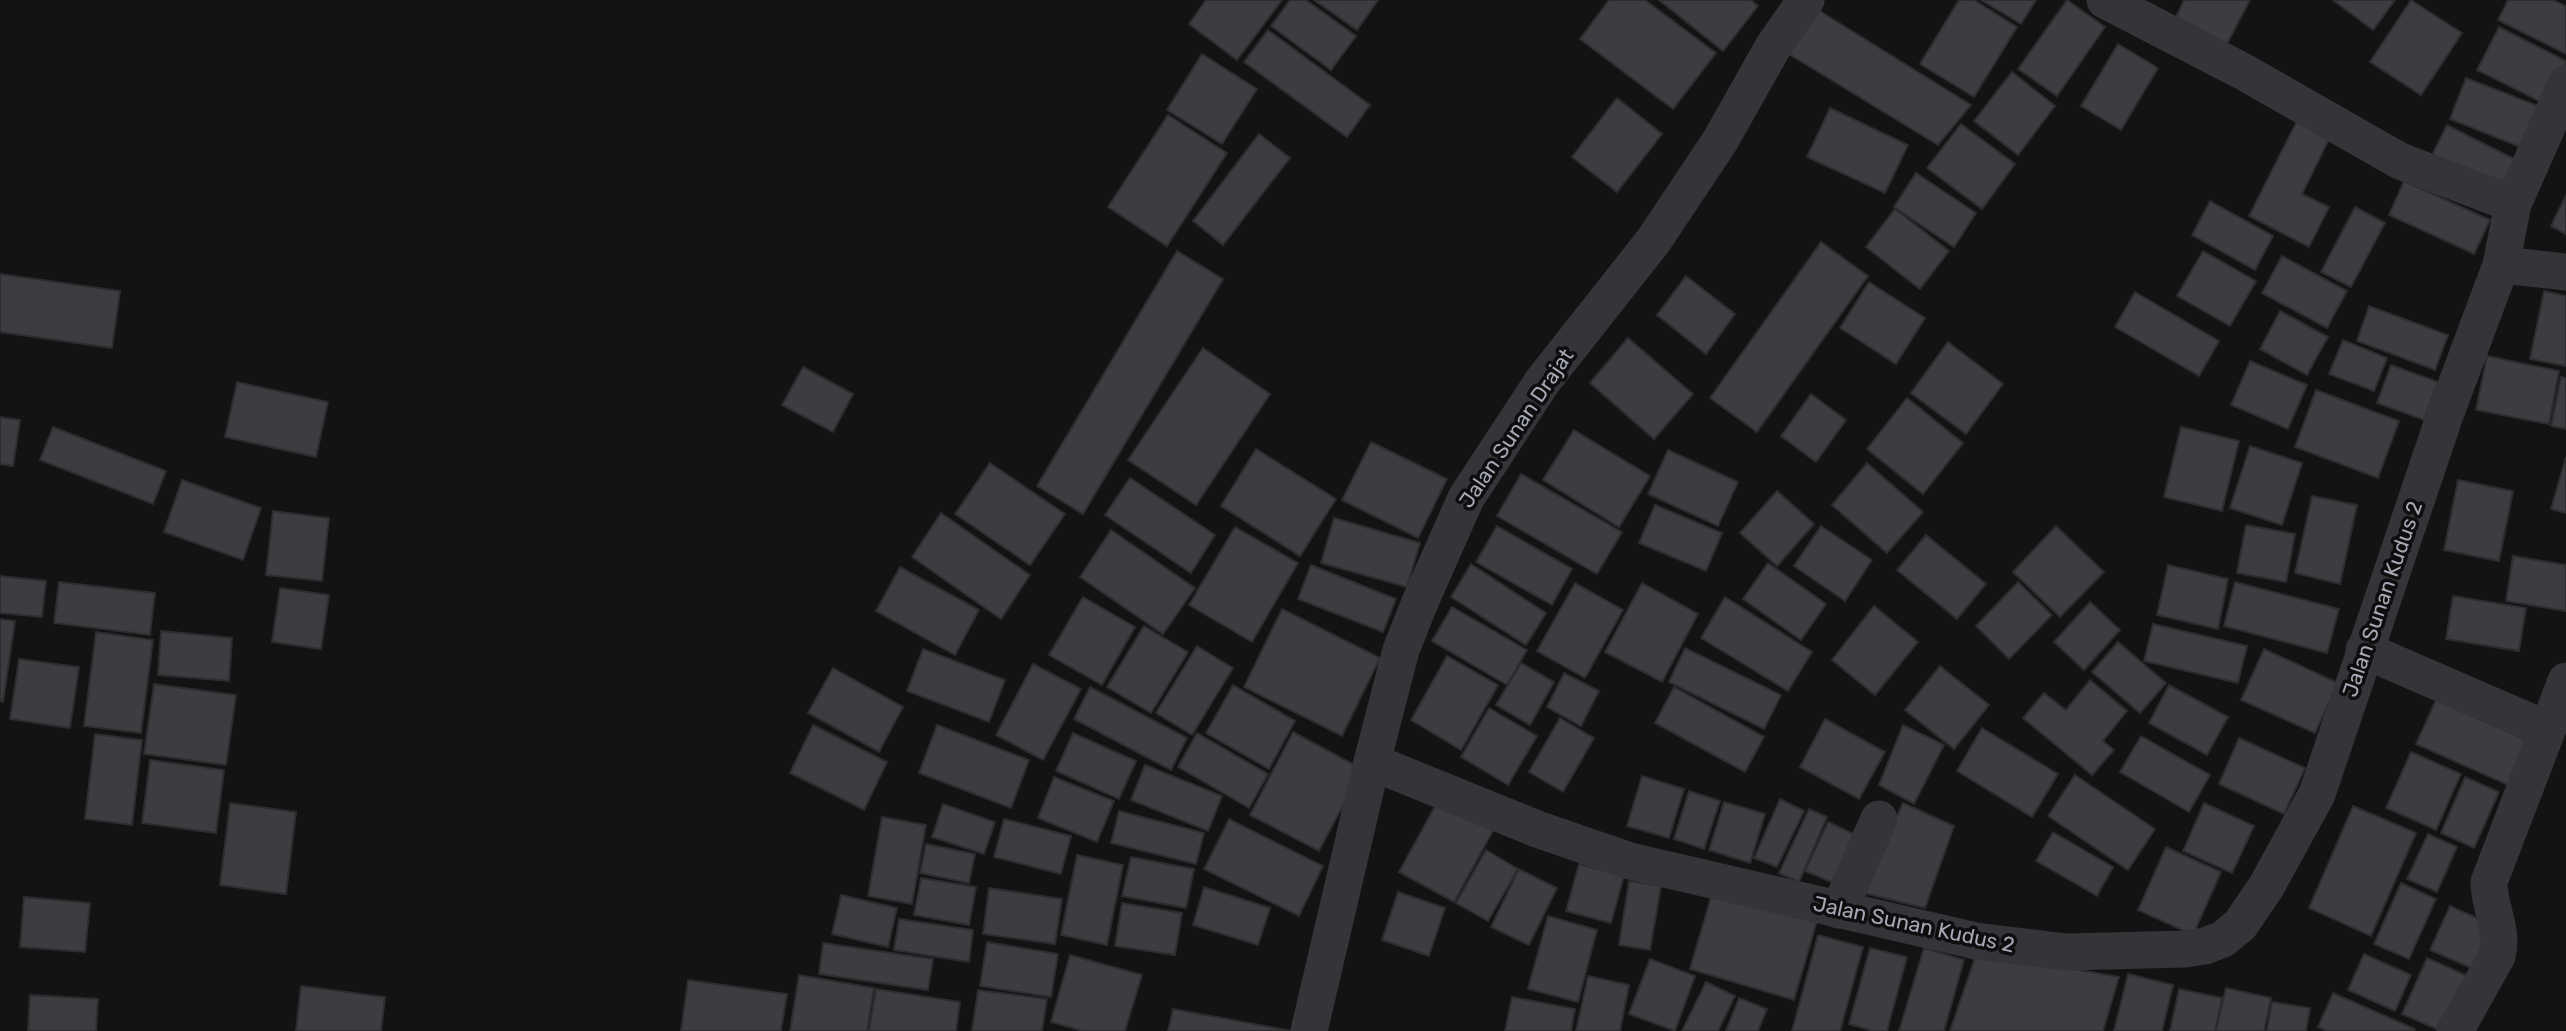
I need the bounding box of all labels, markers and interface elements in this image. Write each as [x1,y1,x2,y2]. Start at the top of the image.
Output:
street label: Jalan Sunan Drajat [1454,344,1578,512]
street label: Jalan Sunan Kudus 2 [2337,498,2427,700]
street label: Jalan Sunan Kudus 2 [1811,890,2017,958]

